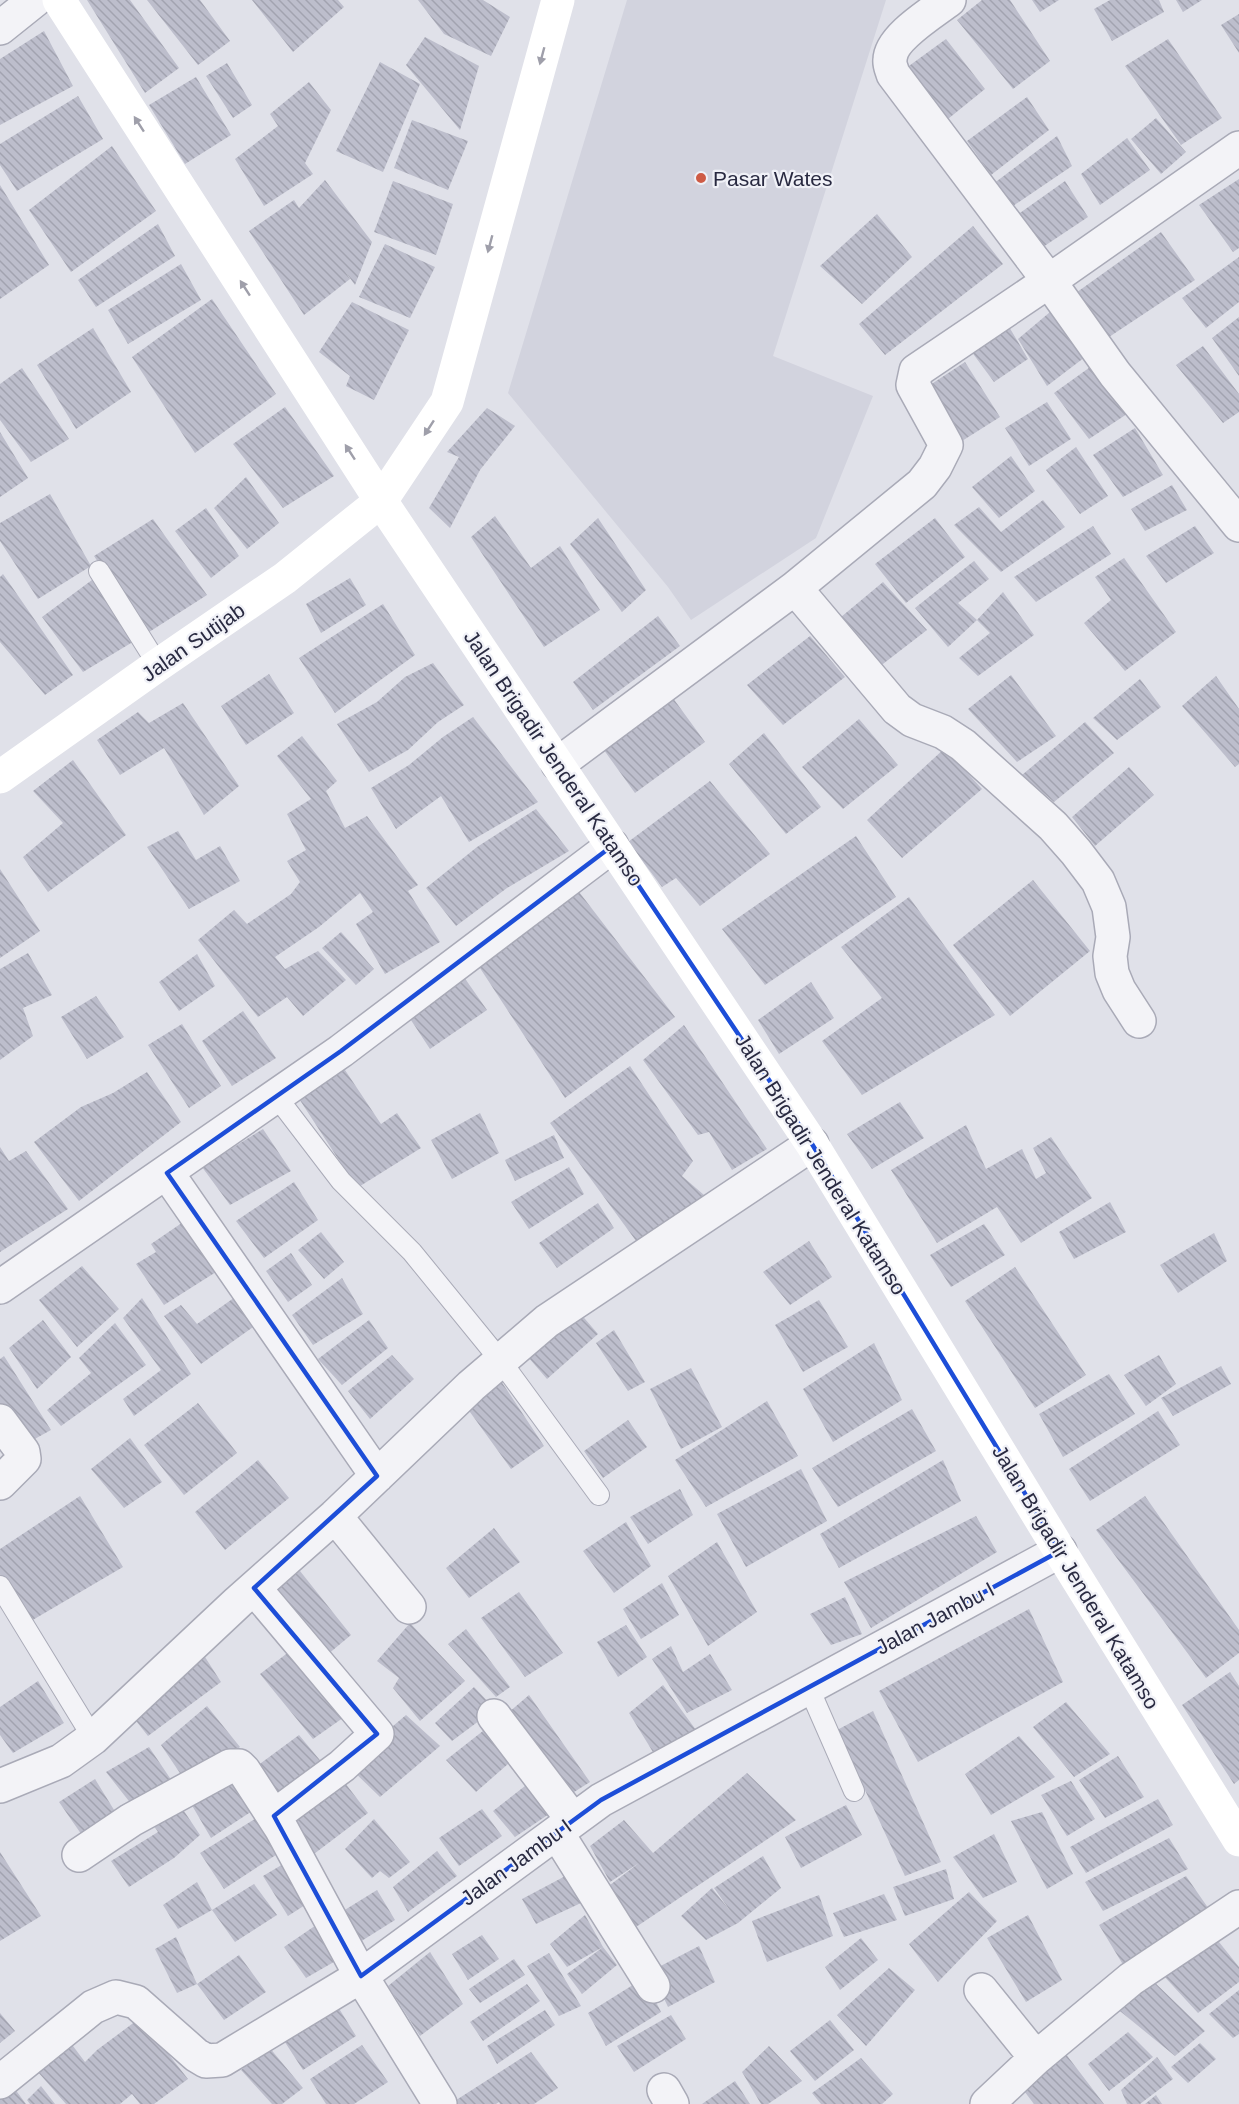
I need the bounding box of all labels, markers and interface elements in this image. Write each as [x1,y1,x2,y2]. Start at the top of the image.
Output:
one-way arrow [537,48,546,66]
one-way arrow [134,116,145,132]
place label: Pasar Wates [713,167,832,190]
marker: Pasar Wates [694,171,708,185]
one-way arrow [485,235,494,253]
one-way arrow [239,280,250,296]
one-way arrow [424,420,435,437]
one-way arrow [344,444,355,460]
street label: Jalan Sutijab [137,598,249,686]
street label: Jalan Brigadir Jenderal Katamso [460,626,648,890]
street label: Jalan Brigadir Jenderal Katamso [731,1029,911,1299]
street label: Jalan Brigadir Jenderal Katamso [988,1441,1164,1713]
street label: Jalan Jambu I [872,1577,998,1659]
street label: Jalan Jambu I [456,1814,576,1910]

